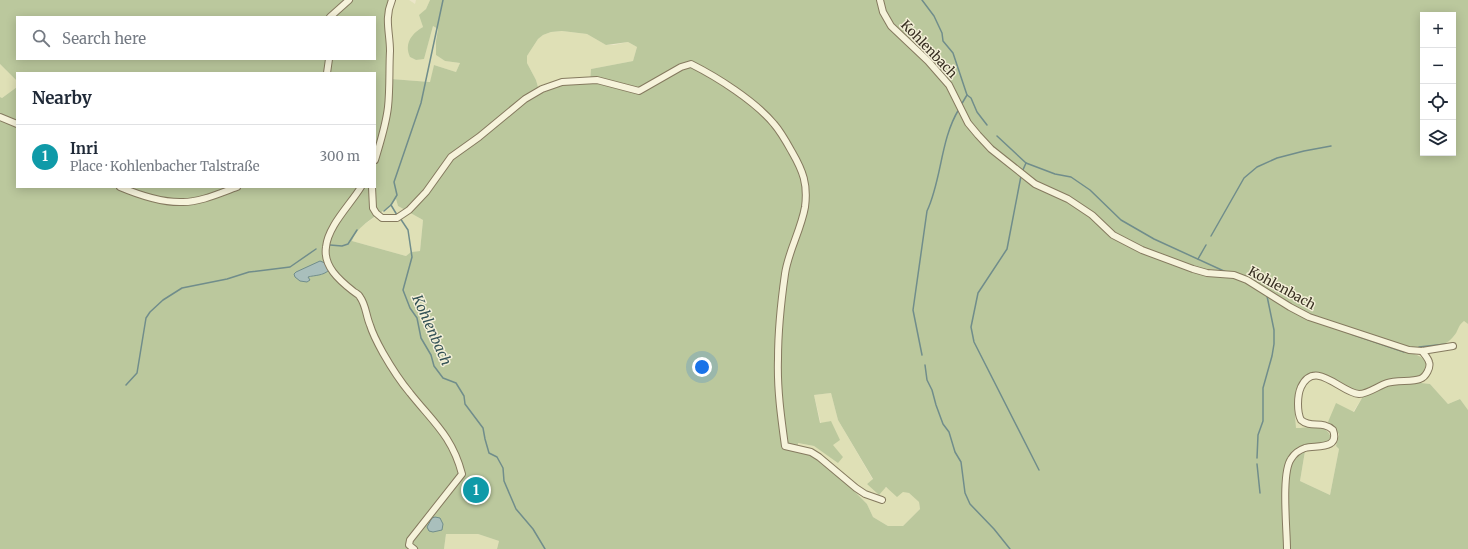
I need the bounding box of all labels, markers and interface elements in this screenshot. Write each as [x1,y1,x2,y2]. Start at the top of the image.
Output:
map controls [1420,12,1456,156]
button: + [1420,12,1456,48]
search box [16,16,376,60]
street label: Kohlenbach [897,16,961,82]
icon: search [30,27,52,49]
text: Search here [62,29,146,48]
button: − [1420,48,1456,84]
button: locate [1420,84,1456,120]
text: Nearby [32,87,92,109]
button: layers [1420,120,1456,156]
text: Inri [70,139,98,158]
text: 1 [42,148,48,165]
text: 300 m [320,148,360,165]
text: Place · Kohlenbacher Talstraße [70,158,260,175]
street label: Kohlenbach [1245,263,1319,314]
water label: Kohlenbach [408,291,456,368]
your location [692,357,712,377]
pin: 1 [463,475,489,505]

